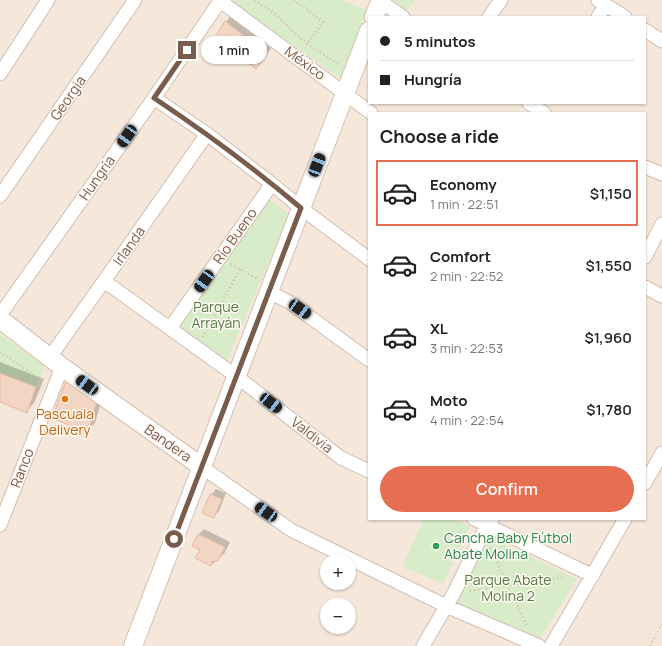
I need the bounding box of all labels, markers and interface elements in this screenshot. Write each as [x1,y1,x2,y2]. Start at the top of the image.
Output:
text: 5 minutos [404,31,476,52]
callout: 1 min [201,36,267,64]
route end [178,41,196,59]
text: 1 min [219,41,250,59]
street label: México [281,41,330,84]
text: Hungría [404,69,462,90]
street label: Georgia [45,72,90,124]
car [115,123,139,149]
text: Choose a ride [380,124,499,148]
street label: Hungría [74,152,119,204]
car [307,152,327,178]
text: Economy [430,174,497,195]
icon: car [382,175,418,211]
text: $1,150 [590,183,632,204]
text: 1 min · 22:51 [430,195,499,213]
street label: Río Bueno [208,204,261,268]
street label: Irlanda [108,222,149,269]
text: Comfort [430,246,491,267]
icon: car [382,247,418,283]
text: $1,550 [586,255,632,276]
text: 2 min · 22:52 [430,267,503,285]
car [192,268,216,294]
park label: Parque Arrayán [191,297,241,332]
car [287,297,313,321]
text: XL [430,318,448,339]
icon: car [382,319,418,355]
text: $1,960 [584,327,632,348]
text: 3 min · 22:53 [430,339,503,357]
car [74,373,100,397]
text: Moto [430,390,467,411]
car [258,391,284,415]
icon: car [382,391,418,427]
marker: Pascuala Delivery [60,394,70,404]
text: $1,780 [586,399,632,420]
place label: Pascuala Delivery [36,404,94,439]
text: 4 min · 22:54 [430,411,504,429]
street label: Valdivia [287,412,337,457]
street label: Bandera [141,419,196,466]
street label: Ranco [5,445,38,490]
button: Confirm [380,466,634,512]
car [253,500,279,524]
place label: Cancha Baby Fútbol Abate Molina [444,528,572,563]
route start [165,530,183,548]
marker: Cancha Baby Fútbol Abate Molina [431,541,441,551]
map controls [320,554,356,634]
button: + [320,554,356,590]
park label: Parque Abate Molina 2 [465,570,552,605]
button: − [320,598,356,634]

